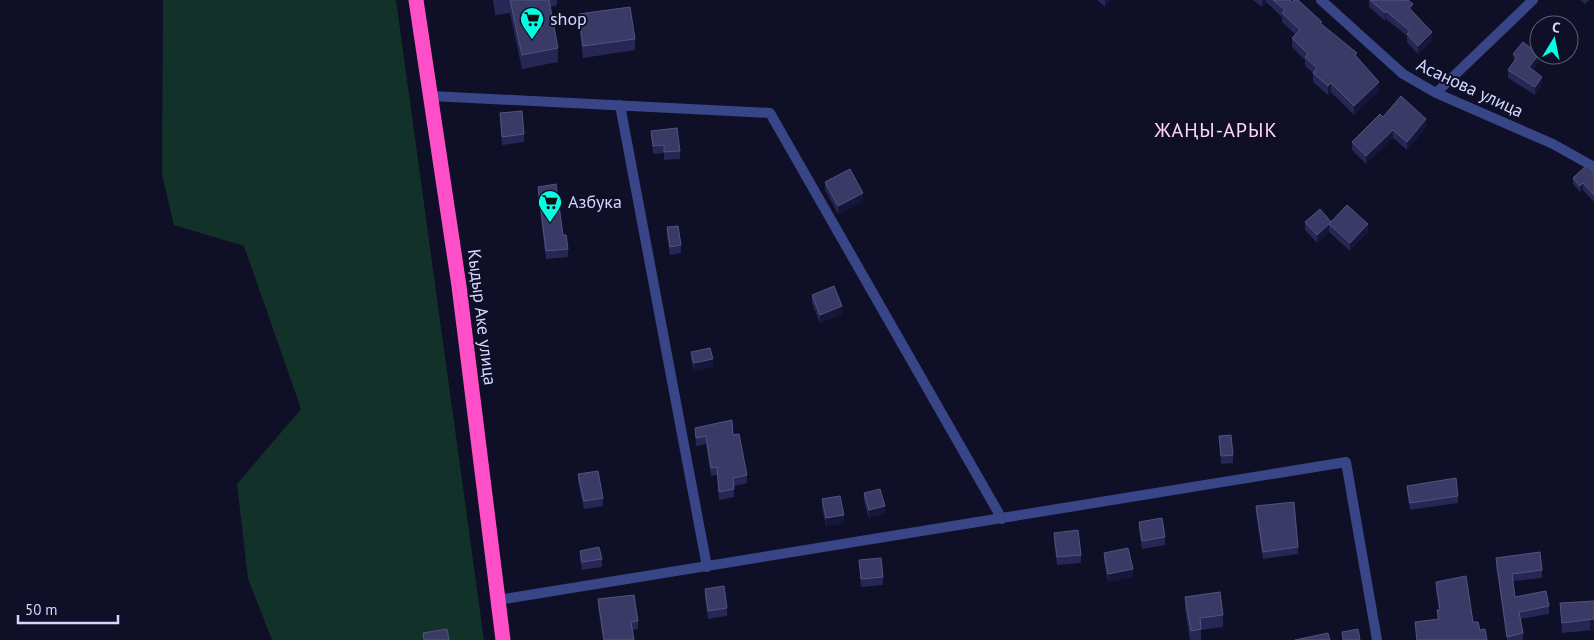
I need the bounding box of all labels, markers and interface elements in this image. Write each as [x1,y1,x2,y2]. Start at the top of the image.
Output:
supermarket icon: shop [519,6,545,40]
place label: shop [550,7,587,30]
north arrow [1529,15,1579,65]
text: С [1551,18,1562,37]
street label: Асанова улица [1413,53,1527,122]
district label: ЖАҢЫ-АРЫК [1153,117,1278,143]
supermarket icon: Азбука [537,189,563,223]
place label: Азбука [568,190,622,213]
street label: Кыдыр Аке улица [463,247,502,386]
scale bar [18,592,118,624]
text: 50 m [25,600,58,619]

